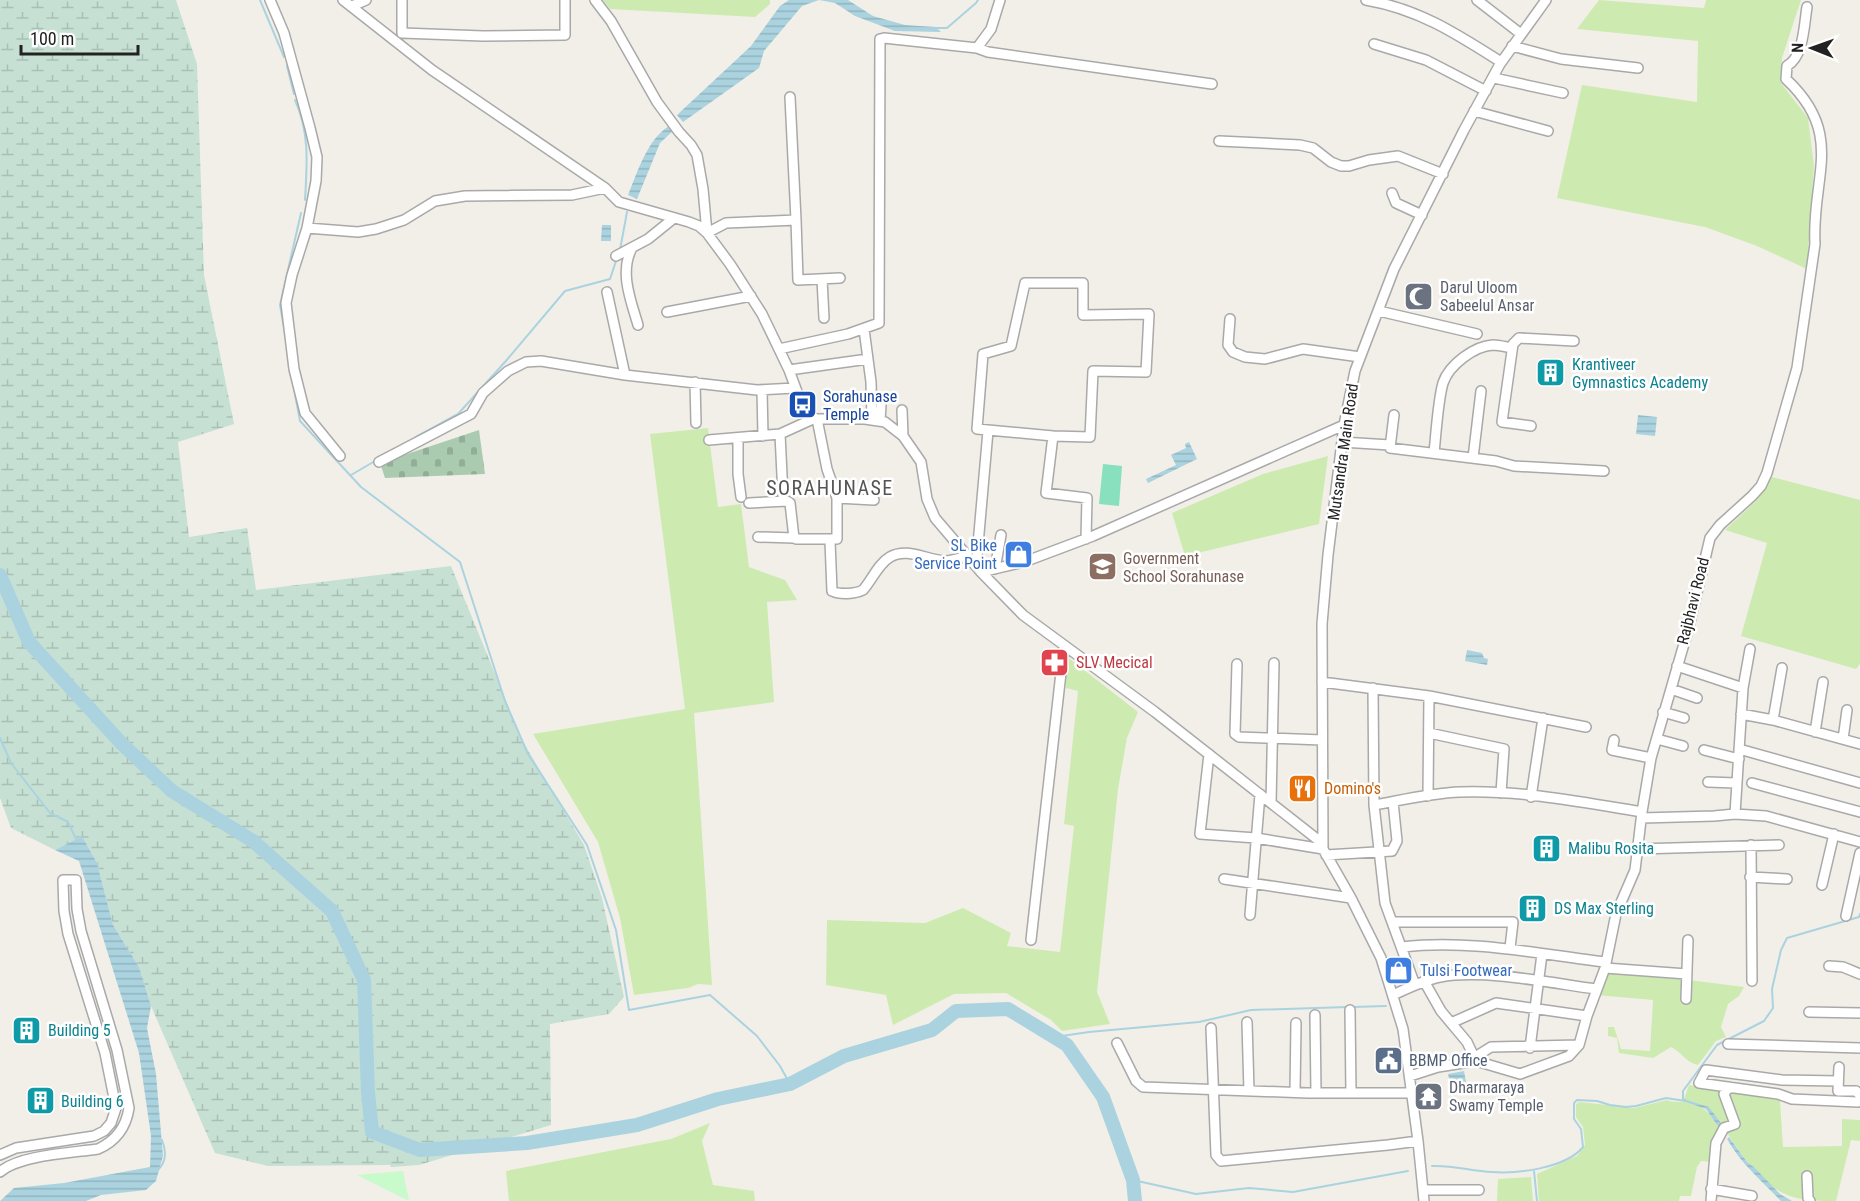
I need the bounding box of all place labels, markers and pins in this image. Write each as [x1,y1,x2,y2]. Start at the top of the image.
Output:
place label: Darul Uloom Sabeelul Ansar [1440,278,1535,315]
mosque icon: Darul Uloom Sabeelul Ansar [1403,280,1435,312]
place label: Krantiveer Gymnastics Academy [1572,355,1708,392]
building icon: Krantiveer Gymnastics Academy [1535,357,1567,389]
place label: Sorahunase Temple [823,387,897,424]
bus stop icon: Sorahunase Temple [786,389,818,421]
place label: SL Bike Service Point [914,536,997,573]
shop icon: SL Bike Service Point [1002,538,1034,570]
place label: Government School Sorahunase [1123,549,1244,586]
school or university icon: Government School Sorahunase [1086,551,1118,583]
pharmacy icon: SLV Mecical [1039,646,1071,678]
place label: SLV Mecical [1076,653,1153,672]
restaurant icon: Domino's [1287,772,1319,804]
place label: Domino's [1324,779,1381,798]
building icon: Malibu Rosita [1531,832,1563,864]
place label: Malibu Rosita [1568,839,1654,858]
building icon: DS Max Sterling [1517,892,1549,924]
place label: DS Max Sterling [1554,899,1654,918]
shop icon: Tulsi Footwear [1383,954,1415,986]
place label: Tulsi Footwear [1420,961,1513,980]
building icon: Building 5 [11,1014,43,1046]
place label: Building 5 [48,1021,111,1040]
public building icon: BBMP Office [1372,1044,1404,1076]
place label: BBMP Office [1409,1051,1488,1070]
place label: Dharmaraya Swamy Temple [1449,1078,1544,1115]
temple icon: Dharmaraya Swamy Temple [1412,1080,1444,1112]
building icon: Building 6 [24,1085,56,1117]
place label: Building 6 [61,1092,124,1111]

